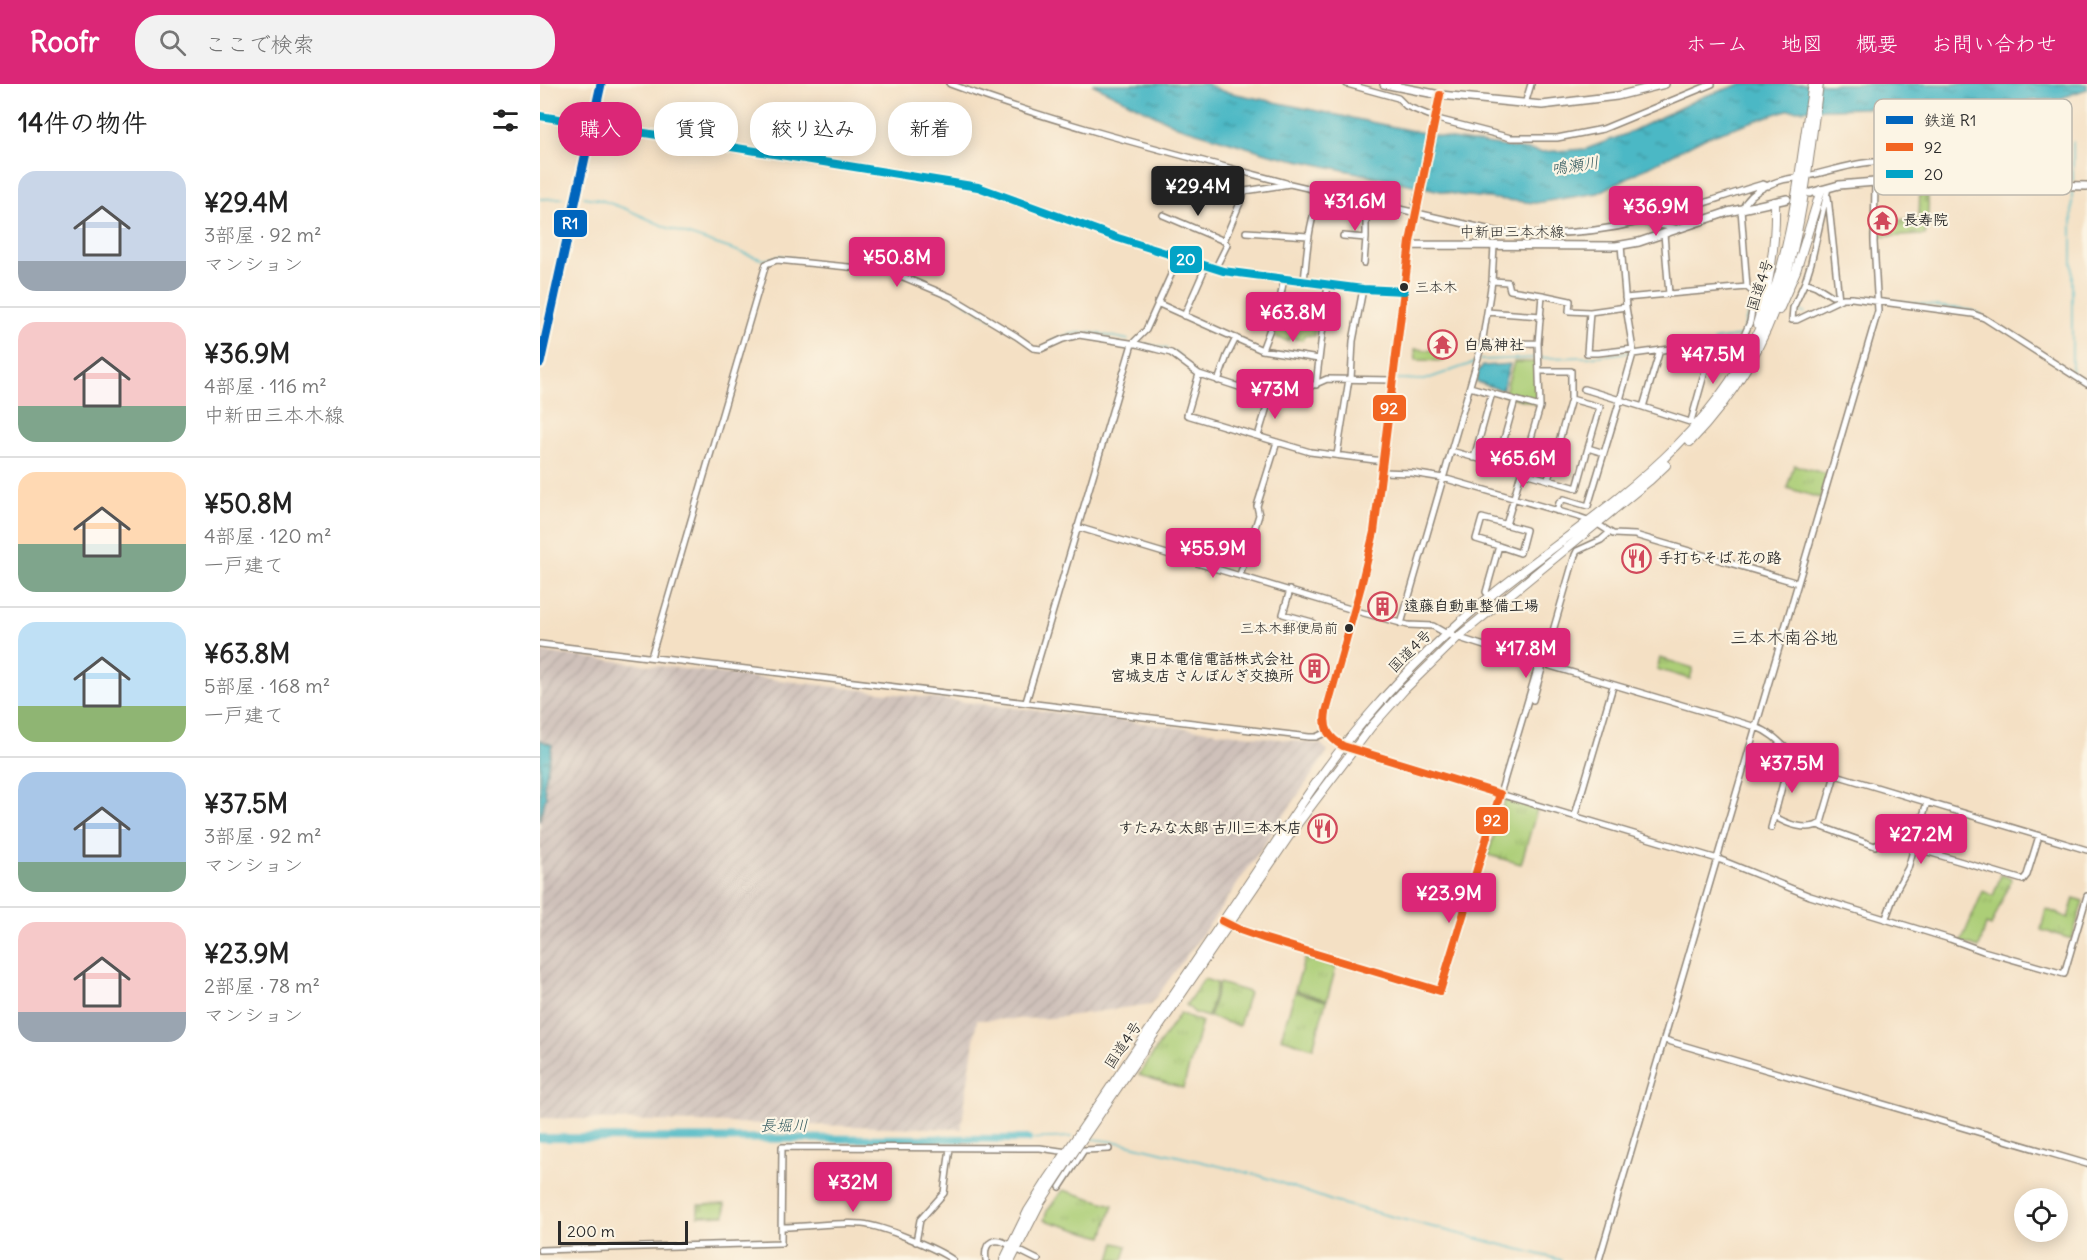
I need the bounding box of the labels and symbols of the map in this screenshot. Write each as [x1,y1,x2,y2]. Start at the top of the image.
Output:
legend [1874,99,2072,195]
text: 鉄道 R1 [1924,110,1976,130]
text: 92 [1924,137,1942,157]
water label: 鳴瀬川 [1550,152,1600,178]
text: 20 [1924,164,1943,184]
pin: ¥29.4M [1149,166,1247,217]
pin: ¥31.6M [1306,181,1404,232]
pin: ¥36.9M [1607,186,1705,237]
temple icon: 長寿院 [1866,204,1898,236]
line badge: R1 [553,209,588,238]
place label: 長寿院 [1903,210,1948,229]
text: R1 [562,213,578,233]
street label: 中新田三本木線 [1459,222,1565,241]
pin: ¥50.8M [848,237,946,288]
line badge: 20 [1169,245,1203,274]
text: 20 [1176,249,1196,269]
street label: 国道4号 [1742,256,1777,313]
place label: 三本木 [1415,278,1457,296]
marker: 三本木 [1398,281,1410,293]
pin: ¥63.8M [1244,292,1342,343]
temple icon: 白鳥神社 [1427,329,1459,361]
pin: ¥47.5M [1664,334,1762,385]
place label: 白鳥神社 [1464,335,1524,354]
pin: ¥73M [1239,369,1311,420]
line badge: 92 [1372,394,1407,422]
text: 92 [1380,398,1398,418]
pin: ¥65.6M [1474,438,1572,489]
pin: ¥55.9M [1164,528,1262,579]
restaurant icon: 手打ちそば 花の路 [1621,542,1653,574]
place label: 手打ちそば 花の路 [1658,548,1782,567]
building icon: 遠藤自動車整備工場 [1367,590,1399,622]
place label: 遠藤自動車整備工場 [1404,596,1539,615]
place label: 三本木郵便局前 [1240,619,1338,637]
marker: 三本木郵便局前 [1343,622,1355,634]
street label: 国道4号 [1384,625,1435,676]
district label: 三本木南谷地 [1730,626,1838,649]
pin: ¥17.8M [1477,628,1575,679]
place label: 東日本電信電話株式会社 宮城支店 さんぼんぎ交換所 [1110,649,1294,685]
building icon: 東日本電信電話株式会社 宮城支店 さんぼんぎ交換所 [1299,652,1331,684]
pin: ¥37.5M [1743,743,1841,794]
line badge: 92 [1475,806,1509,835]
text: 92 [1483,810,1501,830]
restaurant icon: すたみな太郎 古川三本木店 [1307,812,1339,844]
pin: ¥27.2M [1872,814,1970,865]
place label: すたみな太郎 古川三本木店 [1118,818,1302,837]
pin: ¥23.9M [1400,873,1498,924]
street label: 国道4号 [1100,1017,1145,1072]
water label: 長堀川 [760,1115,808,1135]
pin: ¥32M [817,1162,889,1213]
scale bar [558,1218,688,1246]

